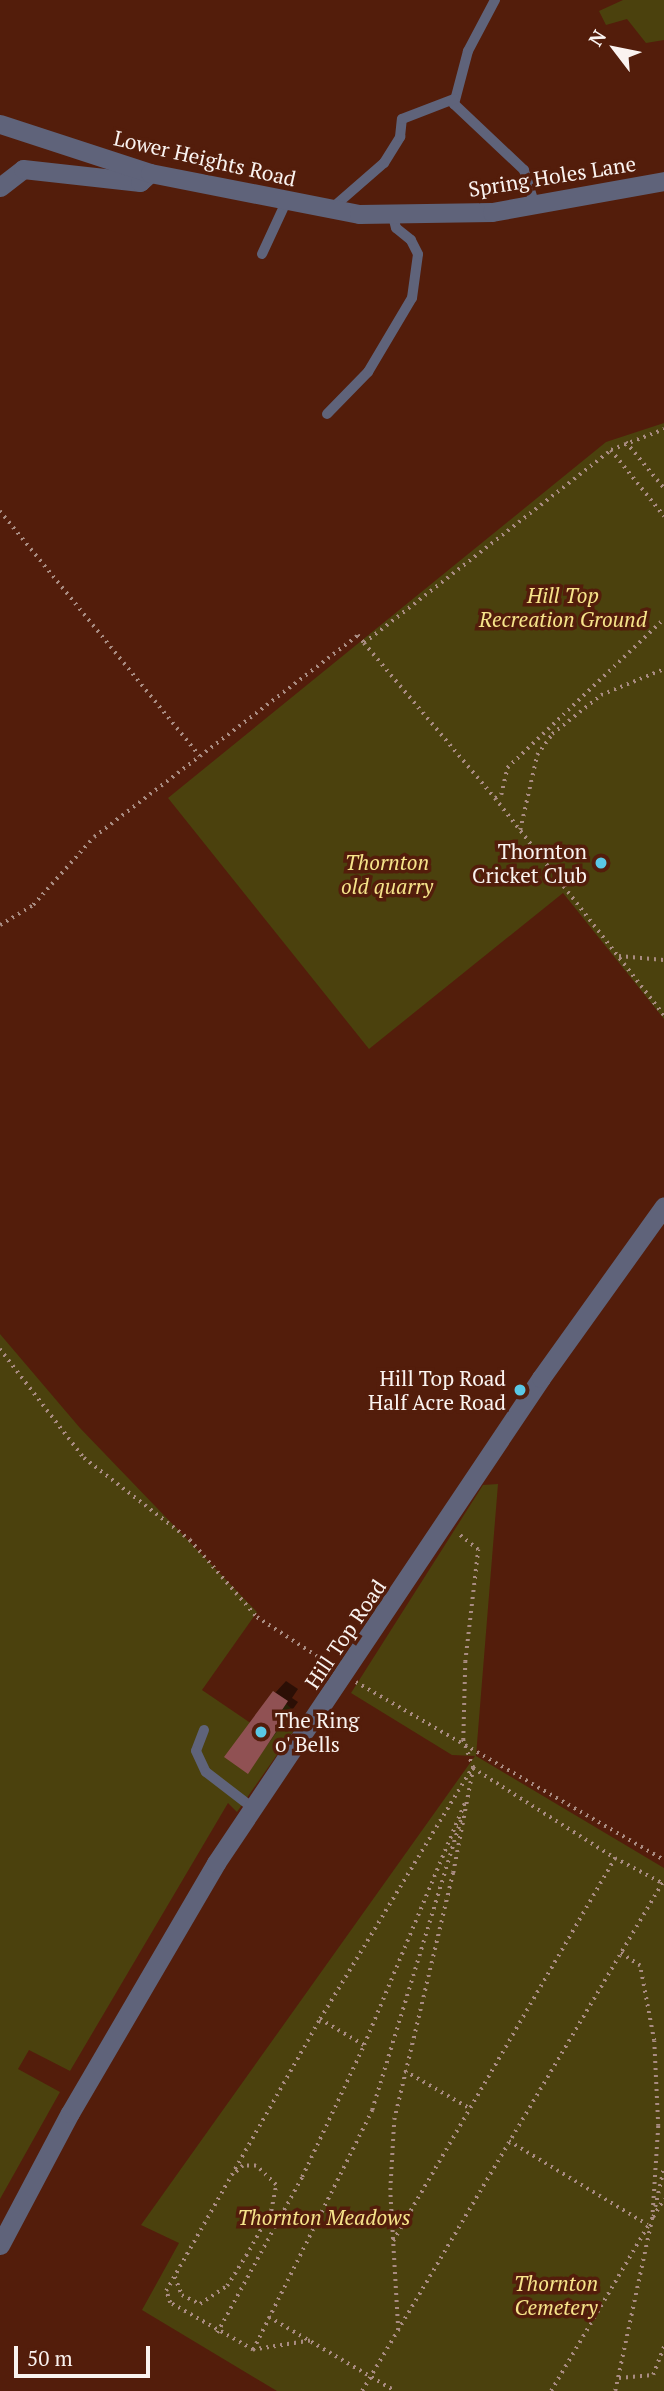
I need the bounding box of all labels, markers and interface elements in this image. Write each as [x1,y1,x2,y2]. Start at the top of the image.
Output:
north arrow [580,14,650,84]
text: N [582,25,611,50]
street label: Lower Heights Road [112,125,298,191]
street label: Spring Holes Lane [466,150,638,202]
park label: Hill Top Recreation Ground [479,582,647,632]
place label: Thornton Cricket Club [472,838,587,888]
park label: Thornton old quarry [341,849,433,899]
marker: Thornton Cricket Club [593,855,609,871]
place label: Hill Top Road Half Acre Road [368,1365,506,1415]
marker: Hill Top Road Half Acre Road [512,1382,528,1398]
street label: Hill Top Road [299,1575,391,1693]
place label: The Ring o' Bells [275,1707,359,1757]
marker: The Ring o' Bells [253,1724,269,1740]
park label: Thornton Meadows [238,2204,410,2230]
park label: Thornton Cemetery [514,2270,598,2320]
scale bar [18,2332,154,2376]
text: 50 m [27,2344,73,2372]

